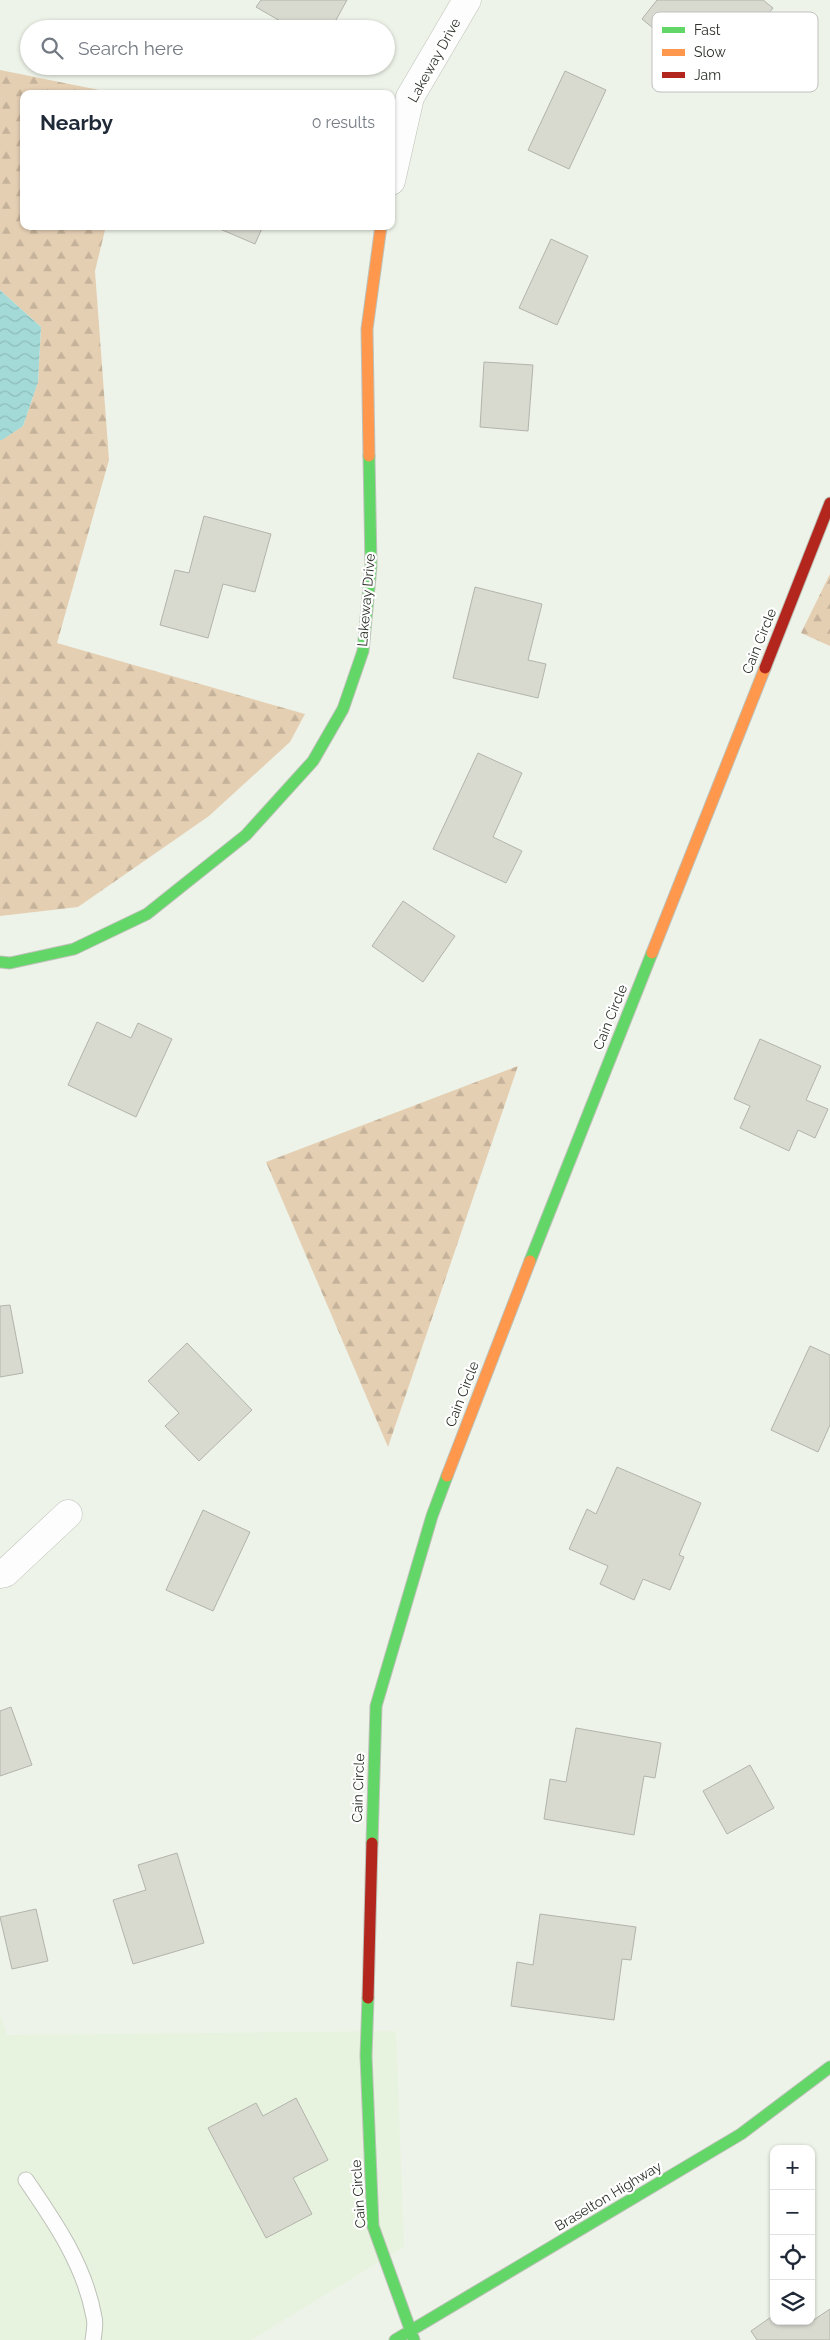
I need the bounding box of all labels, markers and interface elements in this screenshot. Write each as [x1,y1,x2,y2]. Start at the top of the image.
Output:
legend [652,12,818,92]
street label: Lakeway Drive [404,15,464,105]
search box [20,20,395,75]
text: Fast [694,22,721,38]
icon: search [38,34,66,62]
text: Search here [78,37,184,59]
text: Slow [694,44,726,60]
text: Jam [694,67,721,83]
text: Nearby [40,110,113,135]
text: 0 results [312,113,375,132]
street label: Lakeway Drive [354,553,378,647]
street label: Cain Circle [739,606,779,676]
street label: Cain Circle [590,982,630,1052]
street label: Cain Circle [442,1359,482,1429]
street label: Cain Circle [349,1753,367,1823]
map controls [770,2145,815,2325]
button: + [770,2145,815,2190]
street label: Braselton Highway [552,2158,665,2234]
street label: Cain Circle [348,2159,368,2229]
button: − [770,2190,815,2235]
button: locate [770,2235,815,2280]
button: layers [770,2280,815,2325]

